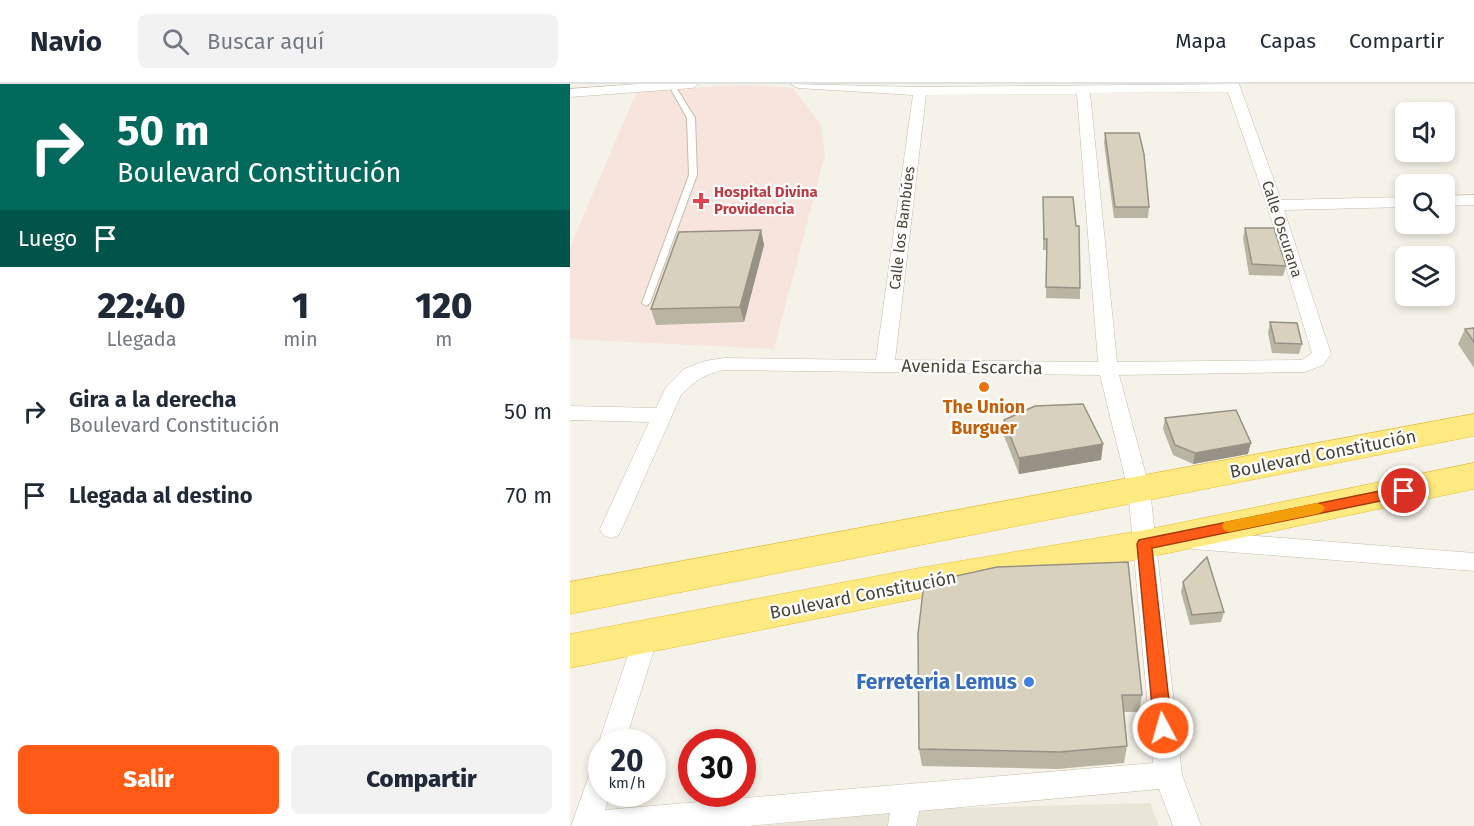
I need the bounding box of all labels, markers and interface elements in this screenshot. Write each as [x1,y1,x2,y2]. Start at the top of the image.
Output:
search box [138,14,558,68]
text: Navio [30,25,102,58]
icon: search [159,25,192,58]
text: Buscar aquí [207,28,324,55]
text: Mapa [1175,28,1227,54]
text: Capas [1260,28,1316,54]
text: Compartir [1349,28,1444,54]
map controls [1395,102,1455,306]
button: sound [1395,102,1455,162]
text: 50 m [117,106,210,156]
icon: right [18,108,96,186]
text: Boulevard Constitución [117,157,401,189]
street label: Calle los Bambúes [886,165,918,291]
button: search [1395,174,1455,234]
street label: Calle Oscurana [1258,178,1306,280]
place label: Hospital Divina Providencia [714,183,818,218]
marker: Hospital Divina Providencia [692,192,710,210]
icon: arrive [89,222,122,255]
text: Luego [18,225,77,252]
button: layers [1395,246,1455,306]
text: 22:40 [98,284,186,328]
text: 1 [292,284,309,328]
text: 120 [415,284,472,328]
text: Llegada [107,327,177,351]
text: min [283,327,318,351]
text: m [435,327,452,351]
street label: Avenida Escarcha [901,355,1043,379]
marker: The Union Burguer [977,380,991,394]
text: Gira a la derecha [69,386,237,413]
icon: right [18,395,51,428]
place label: The Union Burguer [943,396,1025,439]
text: 50 m [504,398,552,425]
text: Boulevard Constitución [69,413,280,437]
street label: Boulevard Constitución [1228,425,1418,483]
pin [1378,465,1429,516]
icon: arrive [1387,474,1420,507]
icon: arrive [18,479,51,512]
text: Llegada al destino [69,482,253,509]
text: 70 m [506,482,552,509]
street label: Boulevard Constitución [768,566,958,624]
place label: Ferreteria Lemus [856,669,1017,695]
marker: Ferreteria Lemus [1022,675,1036,689]
position arrow [1131,696,1195,760]
speed limit sign: 30 [678,729,756,807]
text: 20 [610,743,644,779]
button: Salir [18,745,279,814]
button: Compartir [291,745,552,814]
text: km/h [608,774,646,792]

